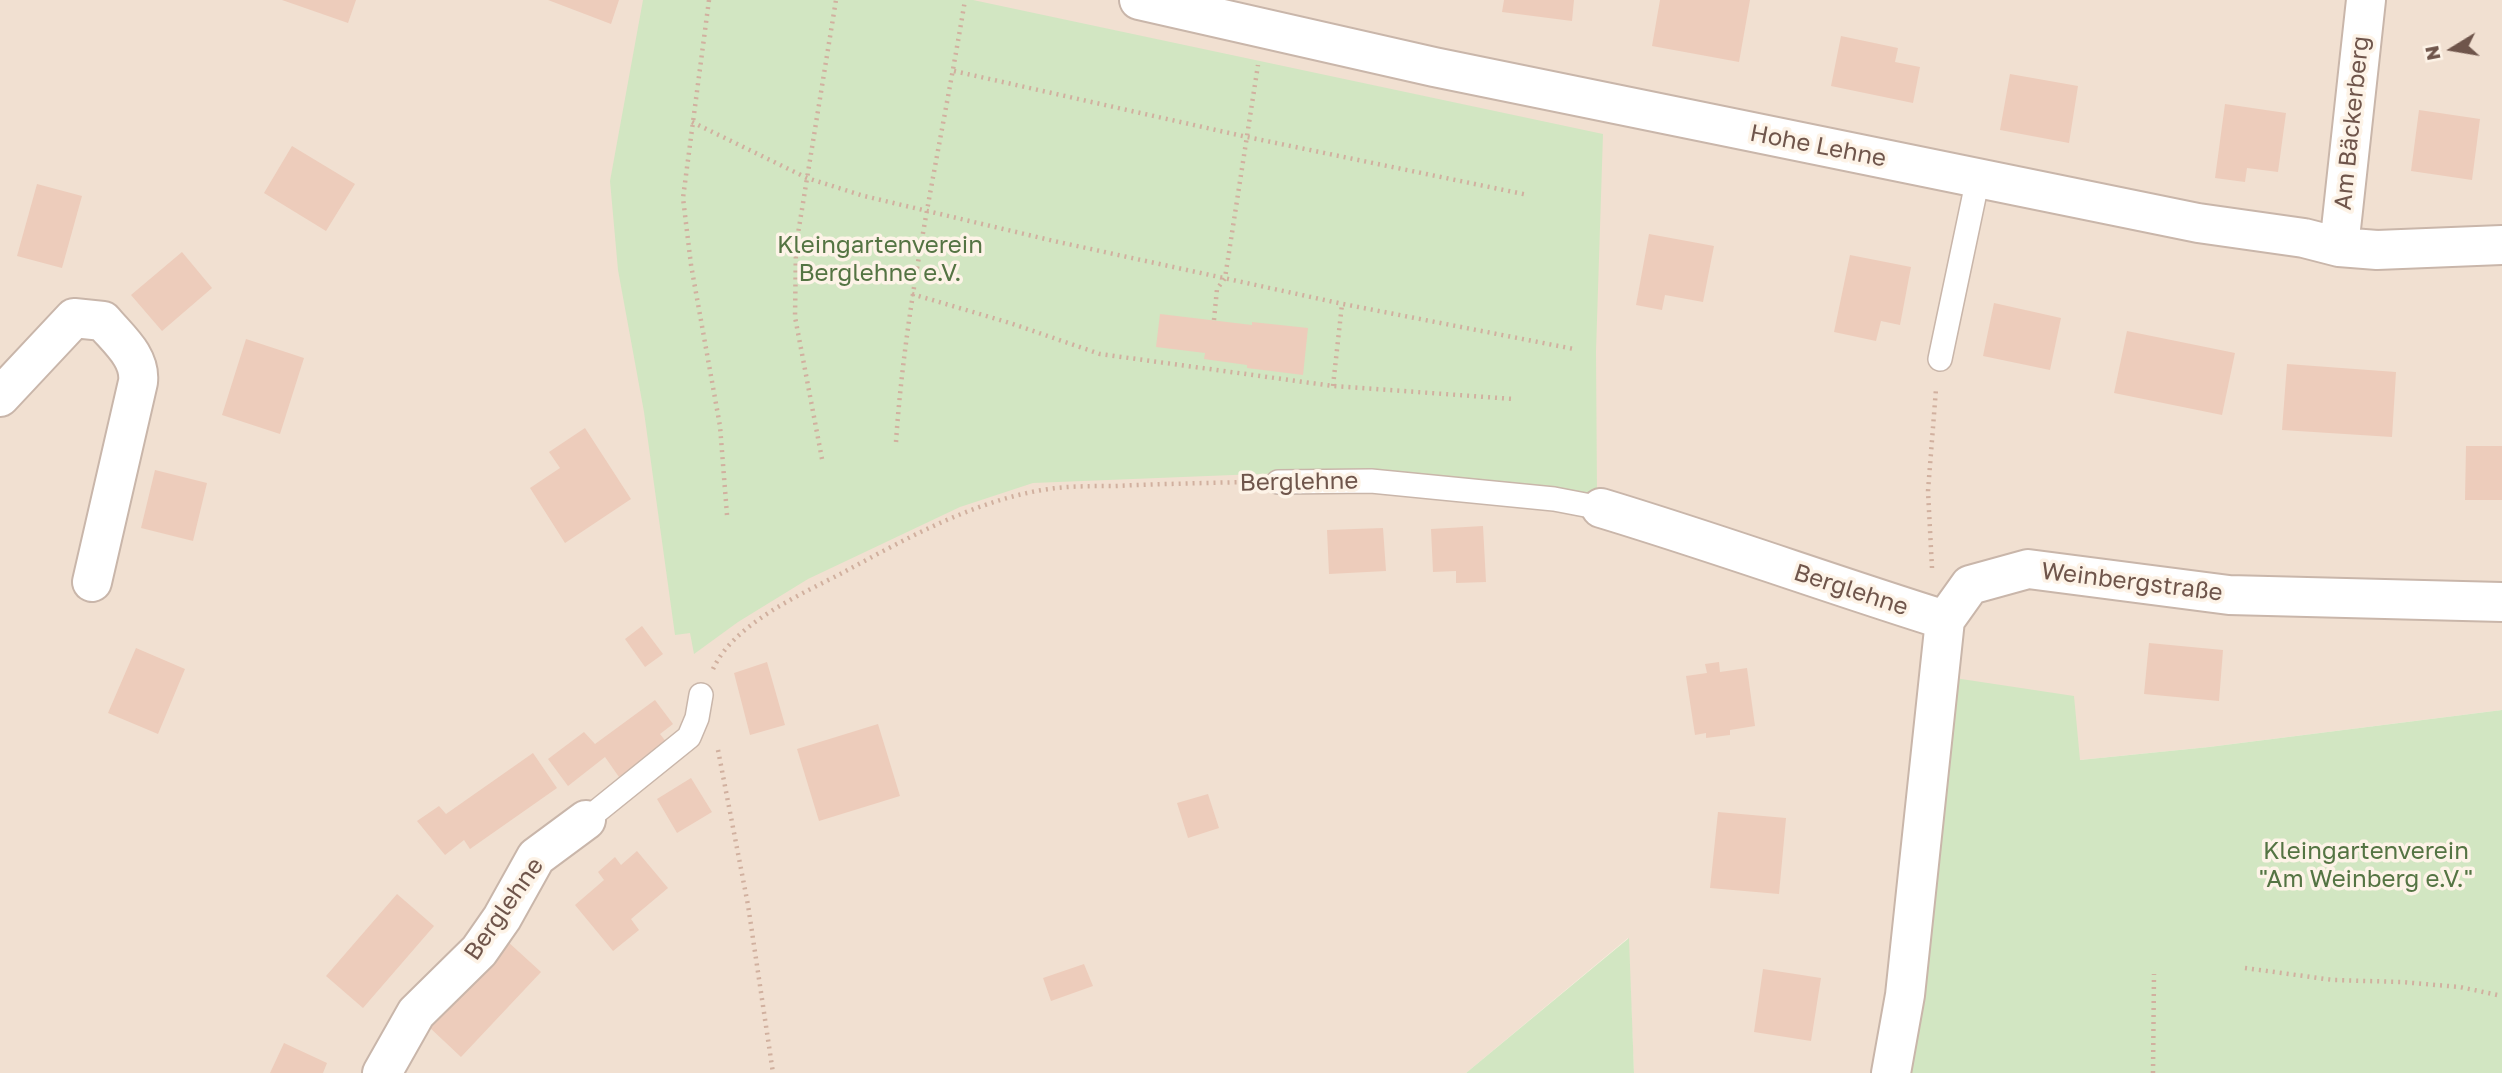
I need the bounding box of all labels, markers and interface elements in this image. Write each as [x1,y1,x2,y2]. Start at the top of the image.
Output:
north arrow [2418,14,2488,84]
street label: Am Bäckerberg [2329,34,2375,212]
text: N [2419,44,2445,62]
street label: Hohe Lehne [1747,119,1889,173]
park label: Kleingartenverein Berglehne e.V. [777,231,983,287]
street label: Berglehne [1239,467,1359,497]
street label: Weinbergstraße [2040,557,2224,607]
street label: Berglehne [1790,558,1912,622]
park label: Kleingartenverein "Am Weinberg e.V." [2259,837,2473,893]
street label: Berglehne [458,852,550,966]

